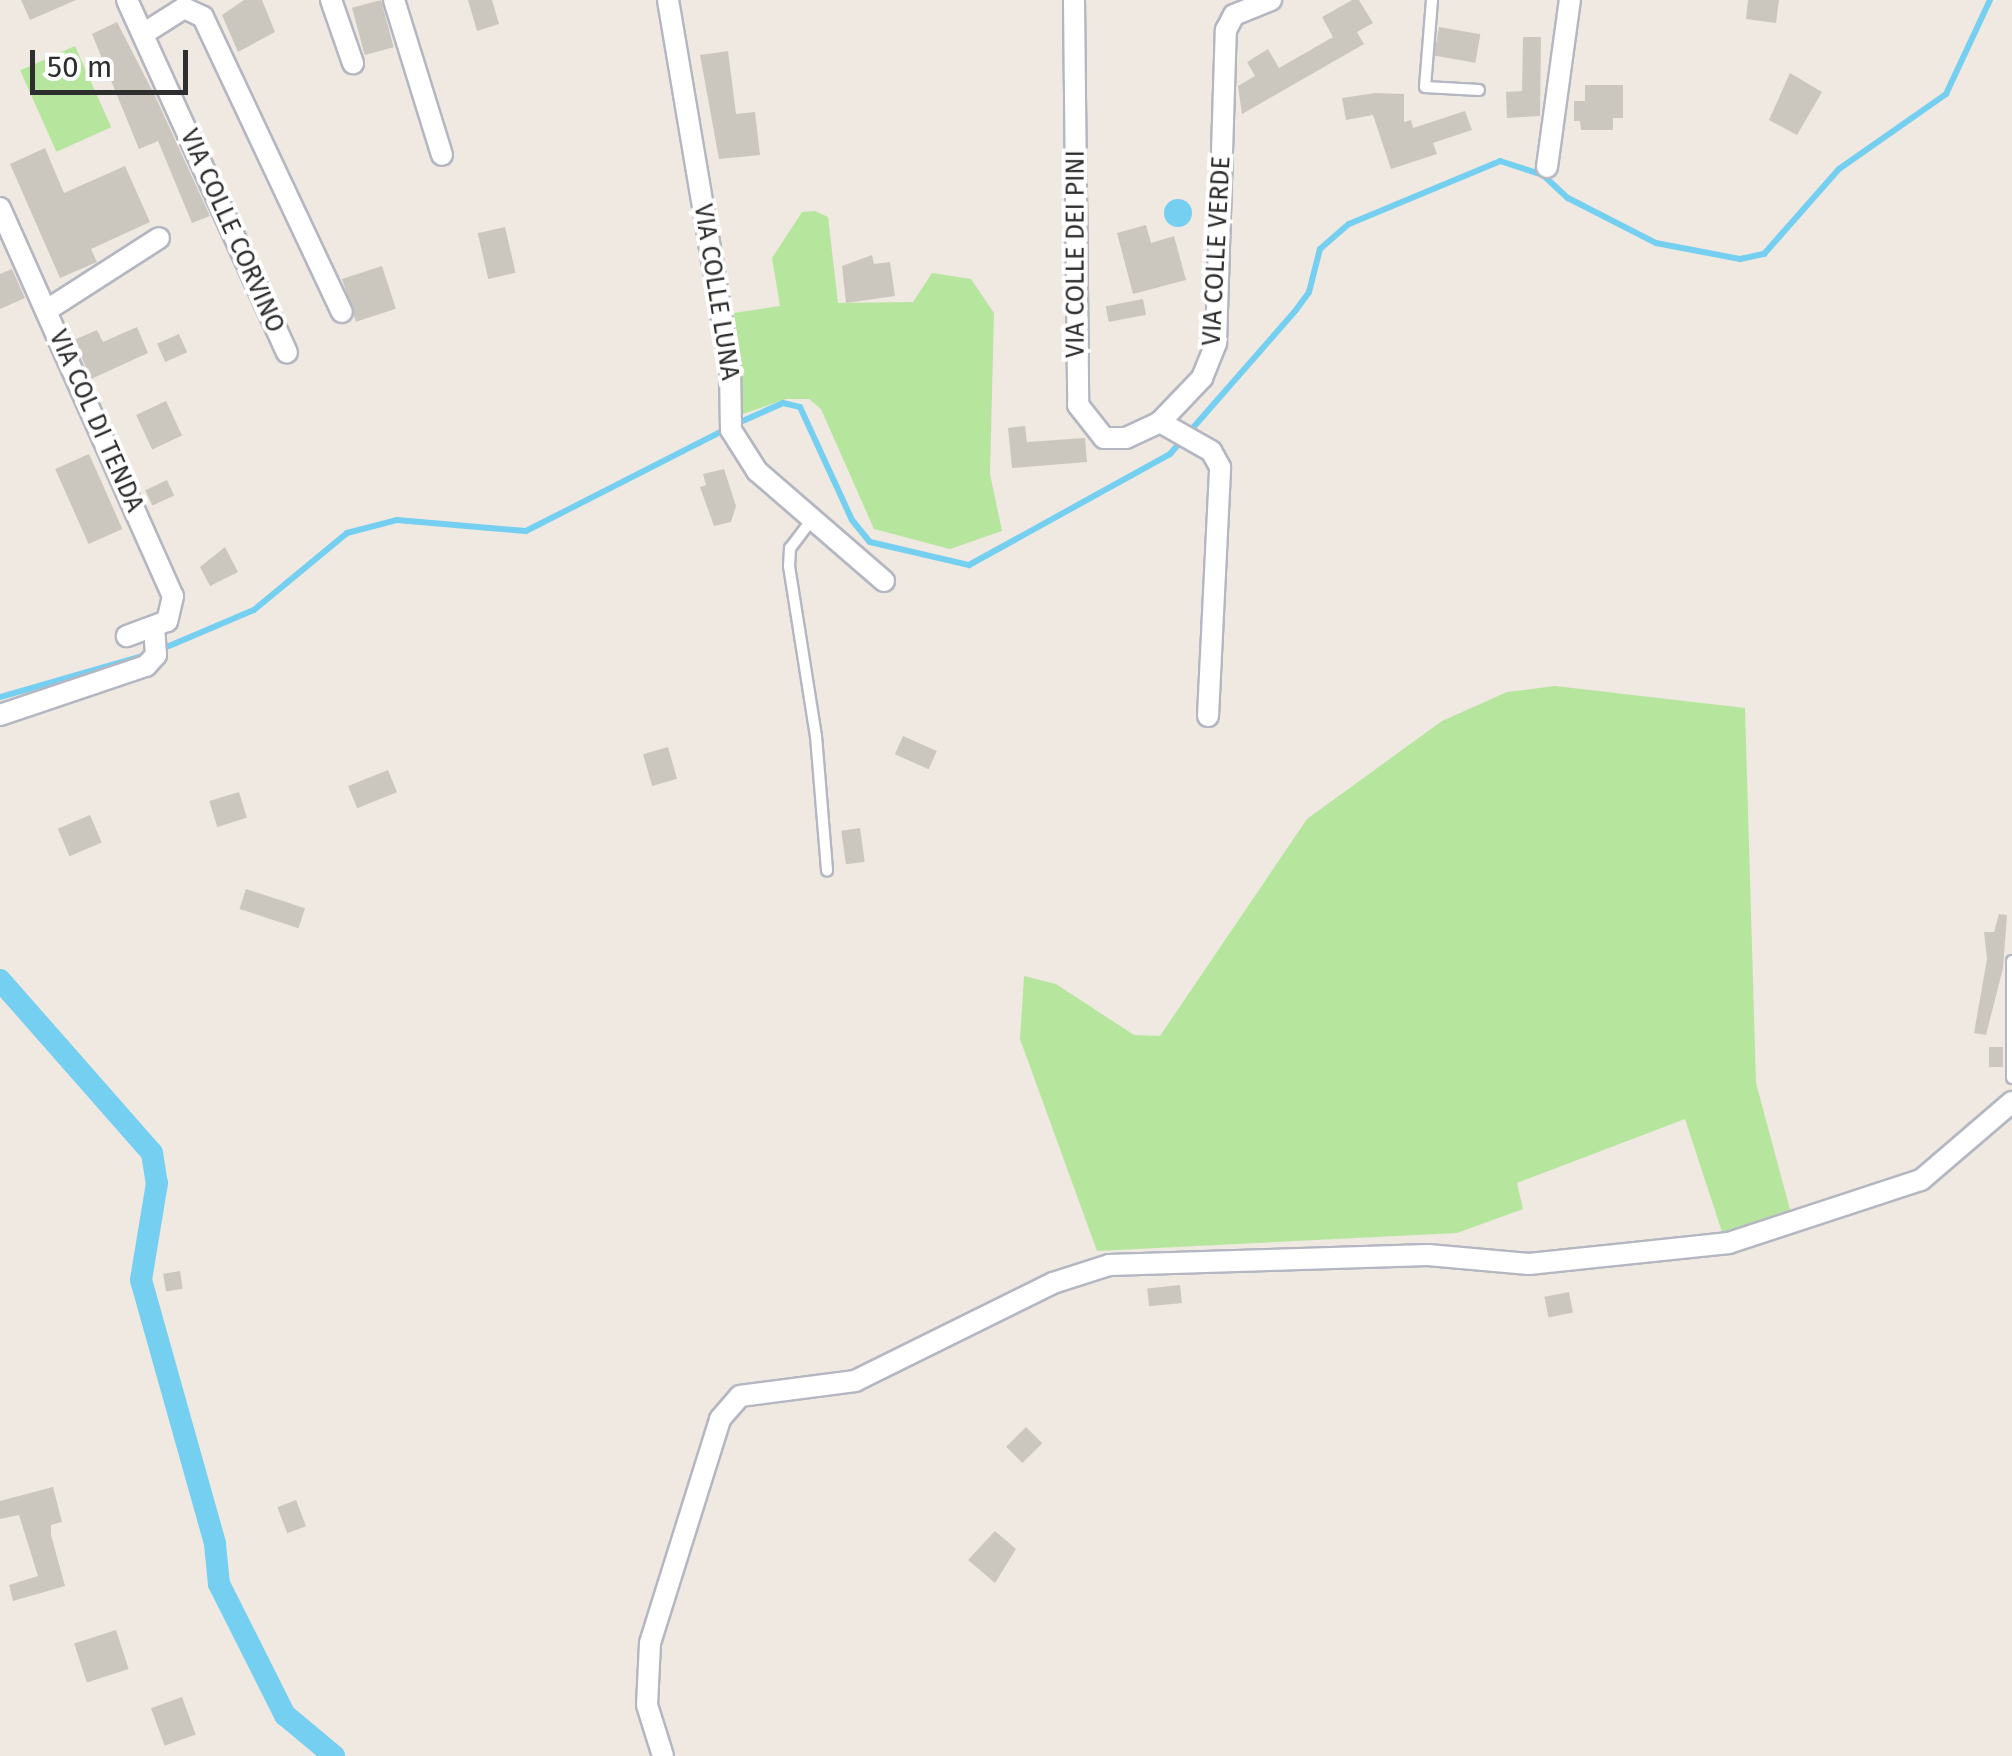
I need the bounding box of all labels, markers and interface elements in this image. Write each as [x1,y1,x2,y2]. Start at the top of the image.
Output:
scale bar [35,30,192,92]
text: 50 m [47,49,112,85]
street label: VIA COLLE CORVINO [174,125,290,337]
street label: VIA COLLE DEI PINI [1061,150,1091,358]
street label: VIA COLLE VERDE [1197,155,1237,347]
street label: VIA COLLE LUNA [687,202,745,382]
street label: VIA COL DI TENDA [42,325,150,517]

